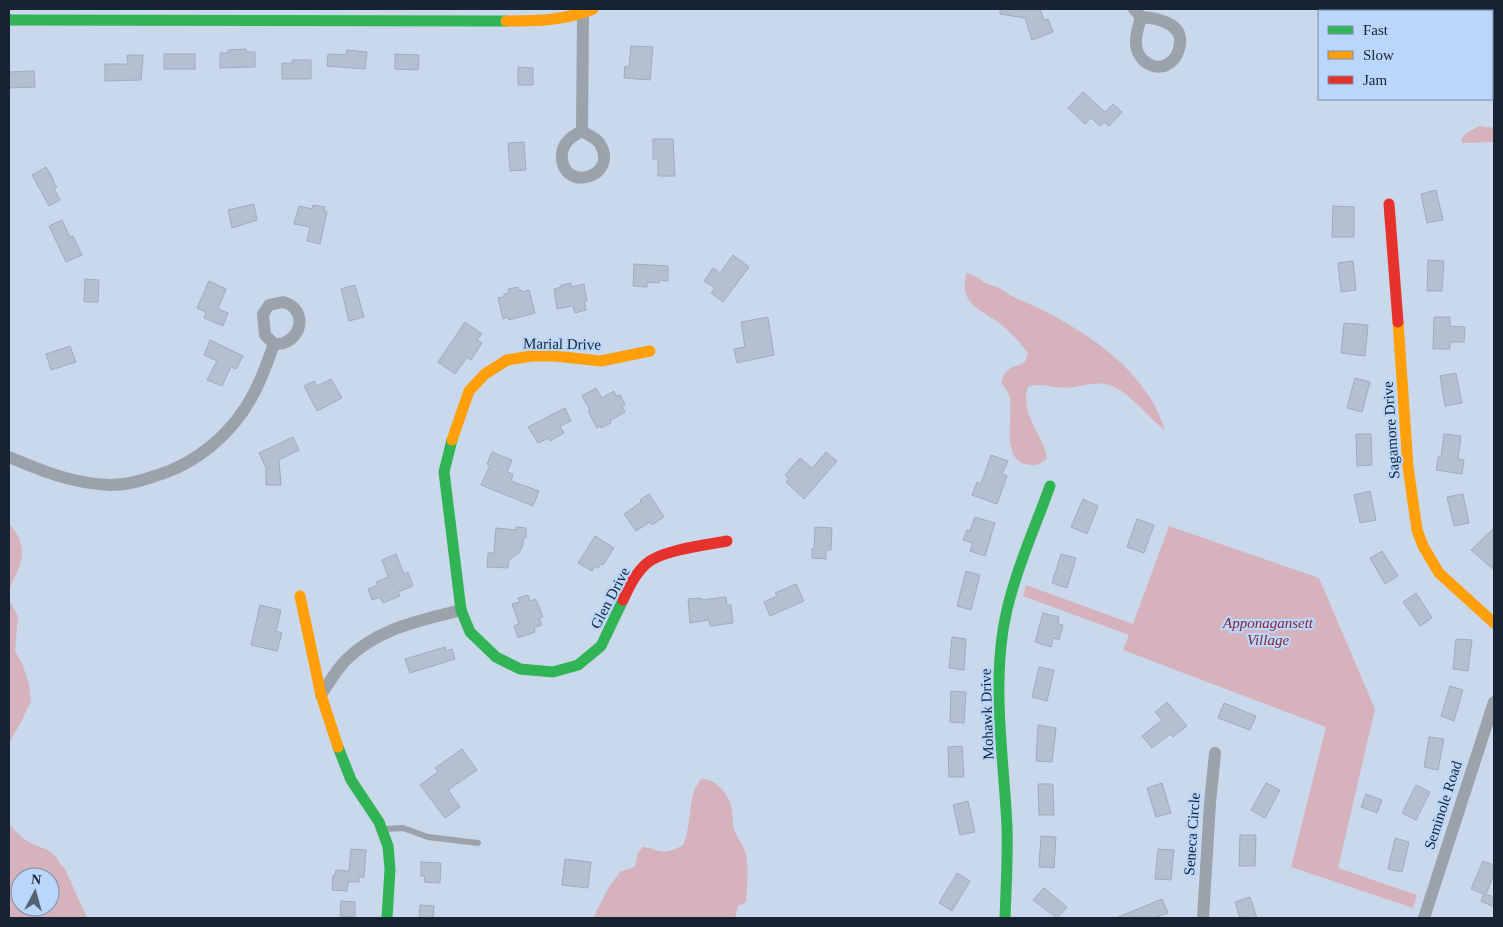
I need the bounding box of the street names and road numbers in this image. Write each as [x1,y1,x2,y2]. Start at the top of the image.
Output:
street label: Marial Drive [523,335,601,353]
street label: Sagamore Drive [1380,380,1402,479]
street label: Glen Drive [587,564,633,631]
street label: Mohawk Drive [977,668,997,760]
street label: Seminole Road [1421,758,1465,851]
street label: Seneca Circle [1181,792,1203,876]

